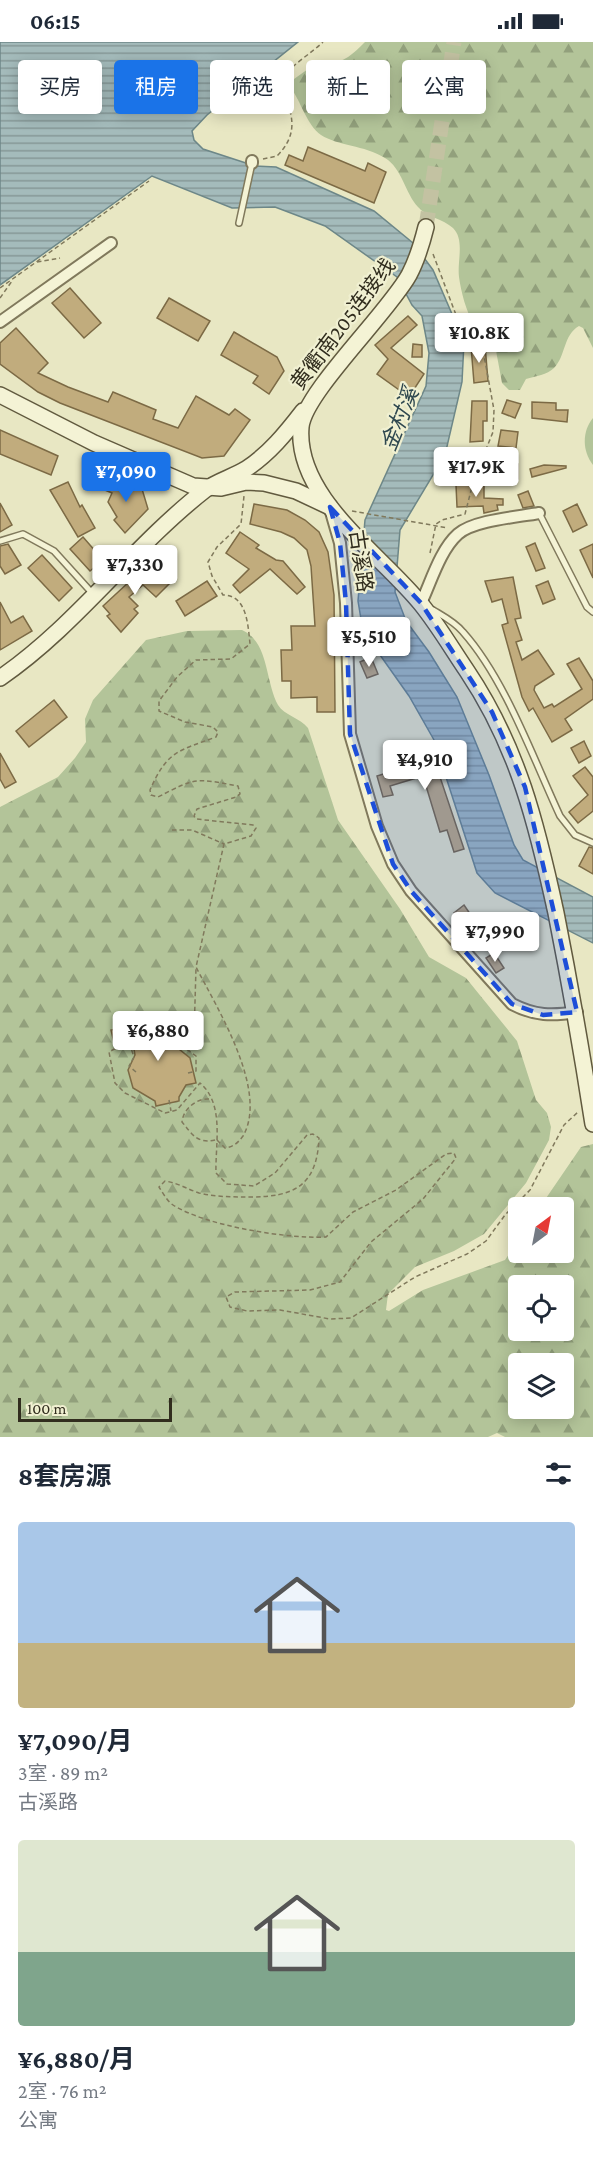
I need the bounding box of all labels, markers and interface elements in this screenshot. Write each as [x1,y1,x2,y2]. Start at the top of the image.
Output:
text: 06:15 [30,9,81,34]
chip: 买房 [18,60,102,114]
chip: 租房 [114,60,198,114]
chip: 筛选 [210,60,294,114]
chip: 新上 [306,60,390,114]
chip: 公寓 [402,60,486,114]
street label: 黄衢南205连接线 [286,254,400,394]
pin: ¥10.8K [430,313,528,364]
text: ¥10.8K [449,321,509,343]
water label: 金村溪 [376,382,424,454]
pin: ¥17.9K [427,447,525,498]
pin: ¥7,090 [77,452,175,503]
text: ¥17.9K [448,455,504,477]
text: ¥7,090 [96,460,156,482]
street label: 古溪路 [345,528,377,594]
pin: ¥7,330 [86,545,184,596]
text: ¥7,330 [106,553,164,575]
pin: ¥5,510 [320,617,418,668]
text: ¥5,510 [341,625,397,647]
pin: ¥4,910 [376,740,474,791]
text: ¥4,910 [397,748,453,770]
pin: ¥7,990 [446,912,544,963]
text: ¥7,990 [465,920,525,942]
pin: ¥6,880 [109,1011,207,1062]
text: ¥6,880 [127,1019,189,1041]
north arrow [508,1197,574,1263]
map controls [508,1197,574,1419]
button: locate [508,1275,574,1341]
button: layers [508,1353,574,1419]
scale bar [18,1395,172,1422]
text: 100 m [27,1400,66,1417]
icon: filters [542,1457,575,1490]
text: 8套房源 [18,1462,111,1491]
icon: home [243,1561,351,1669]
text: ¥7,090/月 [18,1727,133,1756]
text: 3室 · 89 m² [18,1762,108,1784]
text: 古溪路 [18,1791,78,1813]
icon: home [243,1879,351,1987]
text: ¥6,880/月 [18,2045,135,2074]
text: 2室 · 76 m² [18,2080,107,2102]
text: 公寓 [18,2109,58,2131]

